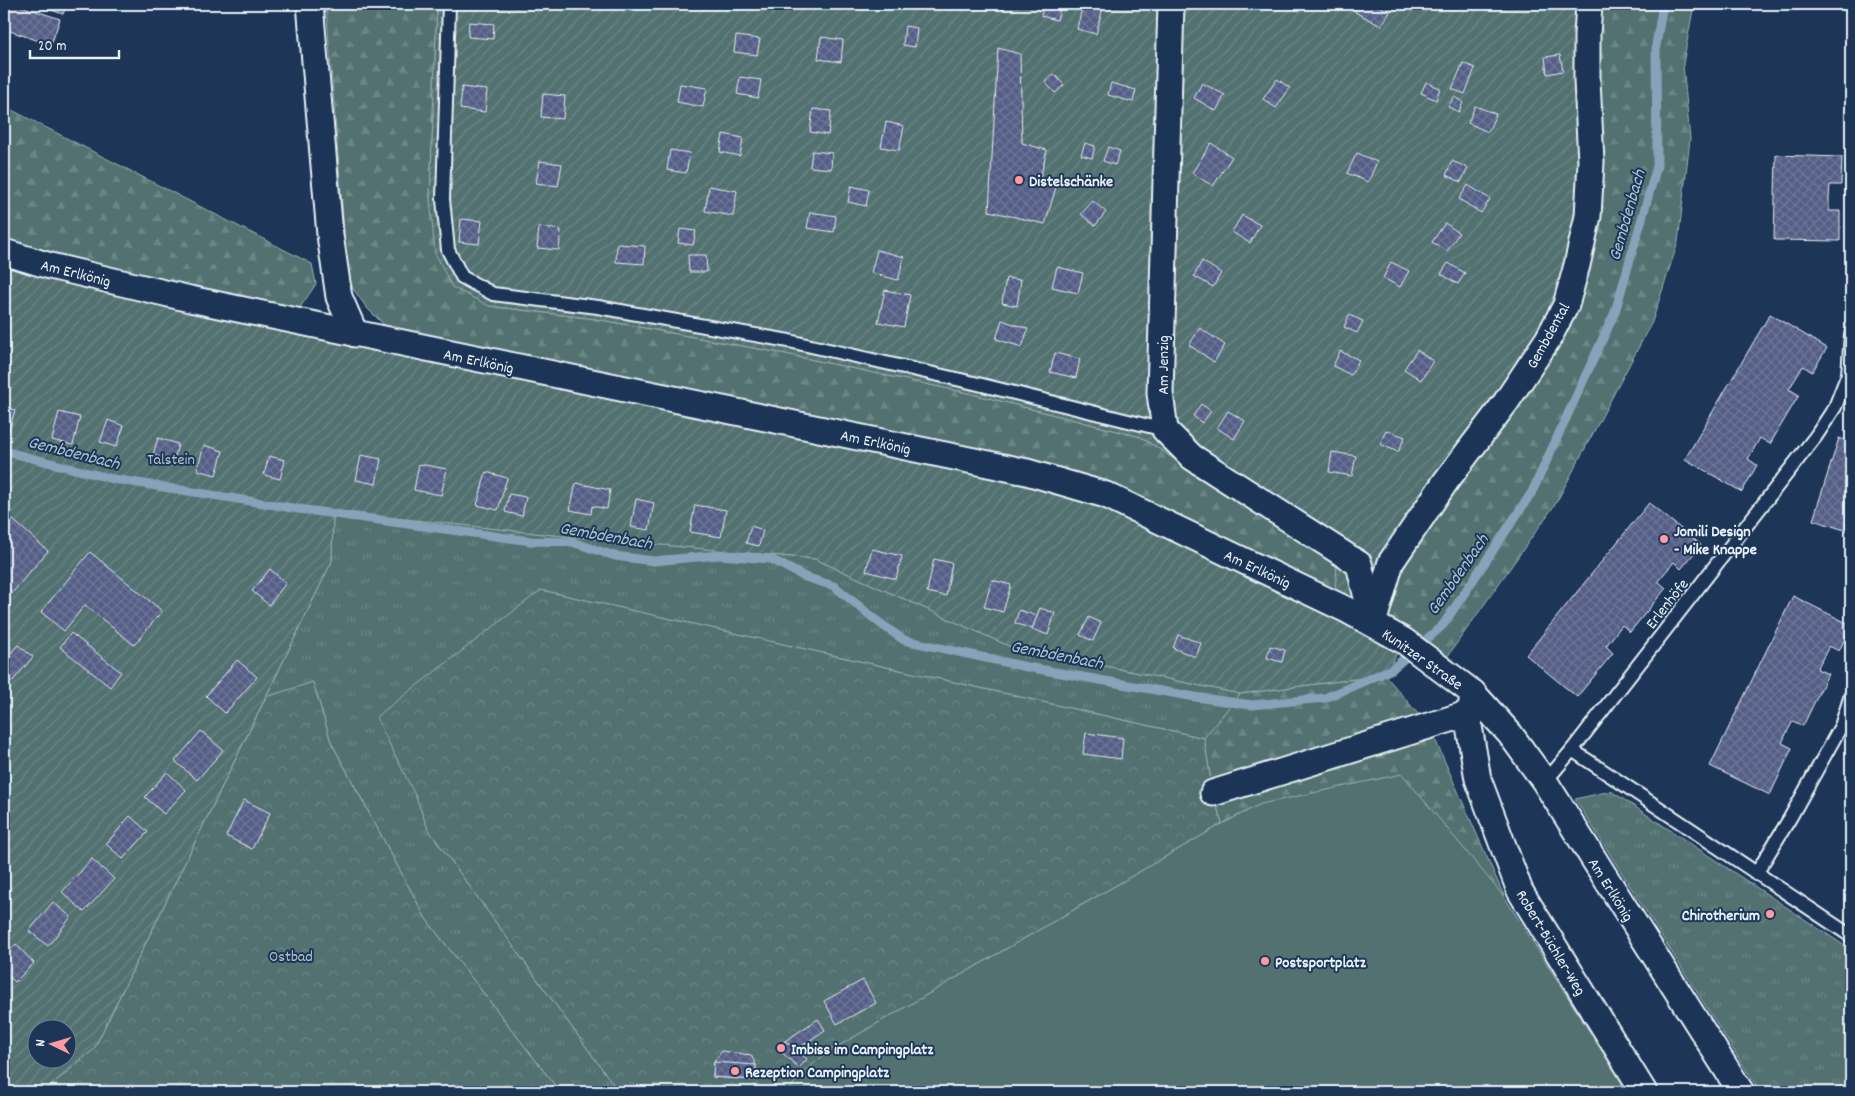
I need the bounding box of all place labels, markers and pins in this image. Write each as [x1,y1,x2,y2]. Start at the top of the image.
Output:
place label: Distelschänke [1029,171,1113,194]
marker: Distelschänke [1013,174,1025,186]
place label: Jomili Design - Mike Knappe [1674,521,1757,562]
marker: Jomili Design - Mike Knappe [1658,533,1670,545]
place label: Chirotherium [1682,905,1760,928]
marker: Chirotherium [1764,908,1776,920]
place label: Postsportplatz [1275,952,1367,975]
marker: Postsportplatz [1259,955,1271,967]
place label: Imbiss im Campingplatz [791,1039,934,1062]
marker: Imbiss im Campingplatz [775,1042,787,1054]
place label: Rezeption Campingplatz [745,1062,890,1085]
marker: Rezeption Campingplatz [729,1065,741,1077]

